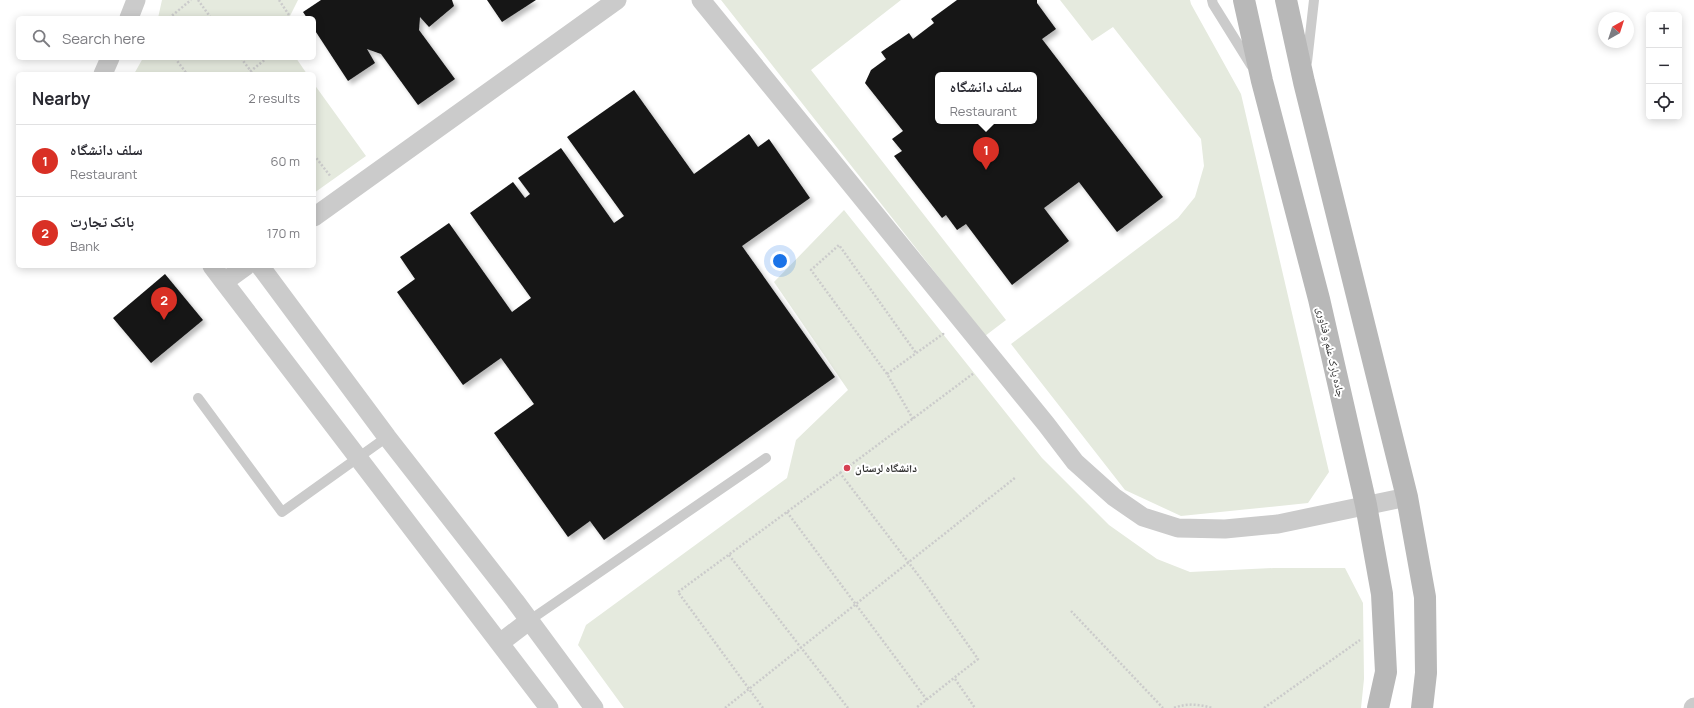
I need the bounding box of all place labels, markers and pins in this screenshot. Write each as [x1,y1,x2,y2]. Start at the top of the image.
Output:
pin: 1 [973,137,999,170]
pin: 2 [151,287,177,320]
place label: دانشگاه لرستان [855,460,917,476]
marker: دانشگاه لرستان [842,463,852,473]

